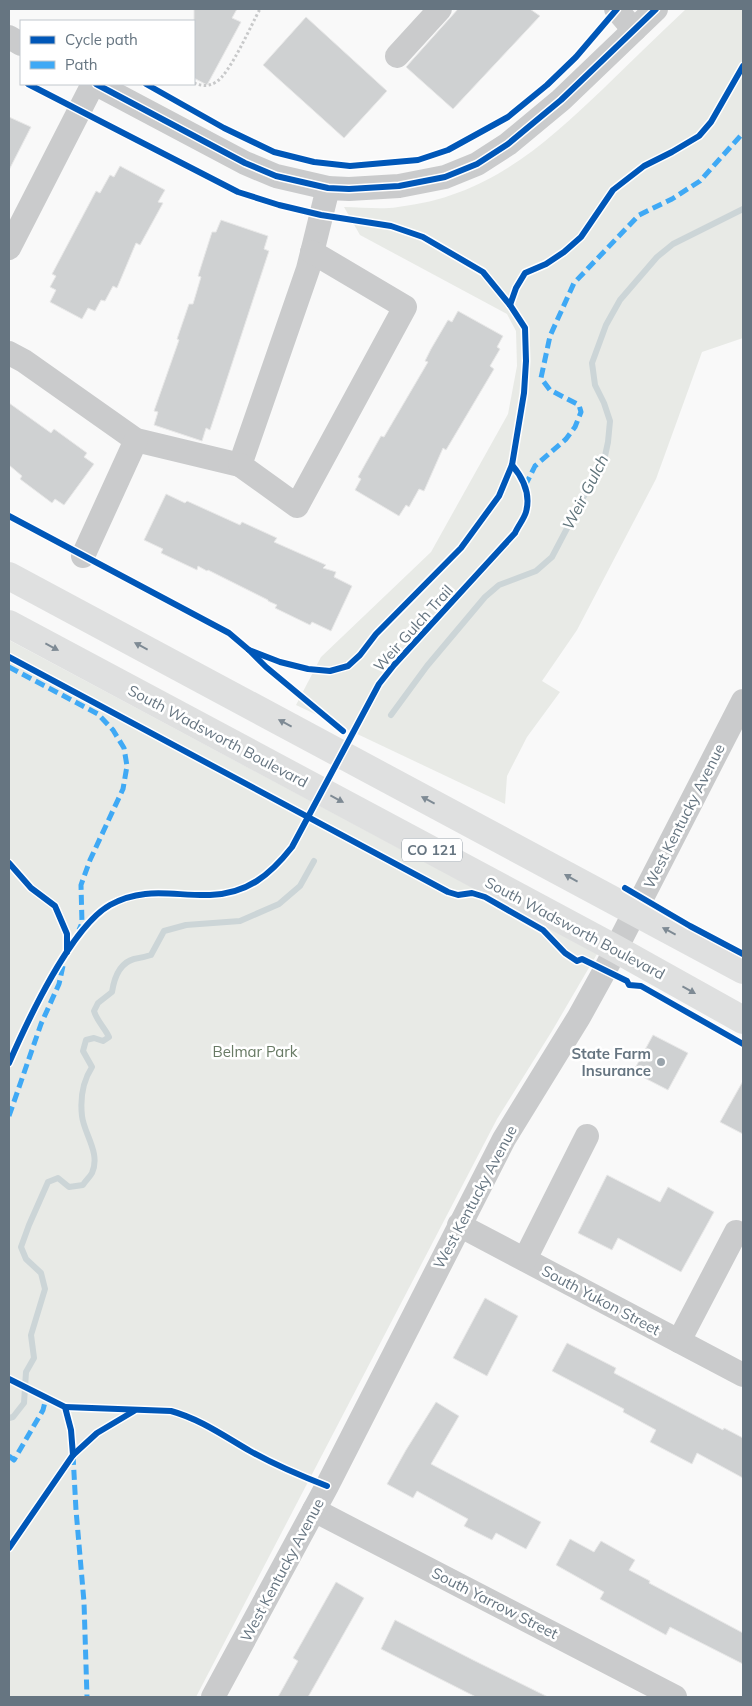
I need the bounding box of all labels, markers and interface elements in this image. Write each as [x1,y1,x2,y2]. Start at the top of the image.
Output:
legend [20,20,195,85]
text: Cycle path [65,30,138,49]
text: Path [65,55,97,74]
water label: Weir Gulch [558,451,612,533]
street label: Weir Gulch Trail [369,581,457,675]
one-way arrow [135,642,148,651]
one-way arrow [44,643,59,651]
street label: South Wadsworth Boulevard [125,680,311,792]
one-way arrow [277,719,292,727]
street label: West Kentucky Avenue [639,741,729,891]
one-way arrow [330,795,344,803]
one-way arrow [420,796,435,804]
road number: CO 121 [402,838,462,862]
street label: South Wadsworth Boulevard [482,872,668,984]
one-way arrow [564,873,577,882]
one-way arrow [662,926,676,935]
one-way arrow [682,985,696,994]
park label: Belmar Park [212,1042,298,1061]
place label: State Farm Insurance [572,1044,651,1080]
marker: State Farm Insurance [655,1056,667,1068]
street label: West Kentucky Avenue [429,1122,521,1272]
street label: South Yukon Street [538,1261,664,1339]
street label: West Kentucky Avenue [236,1495,328,1645]
street label: South Yarrow Street [429,1563,561,1643]

